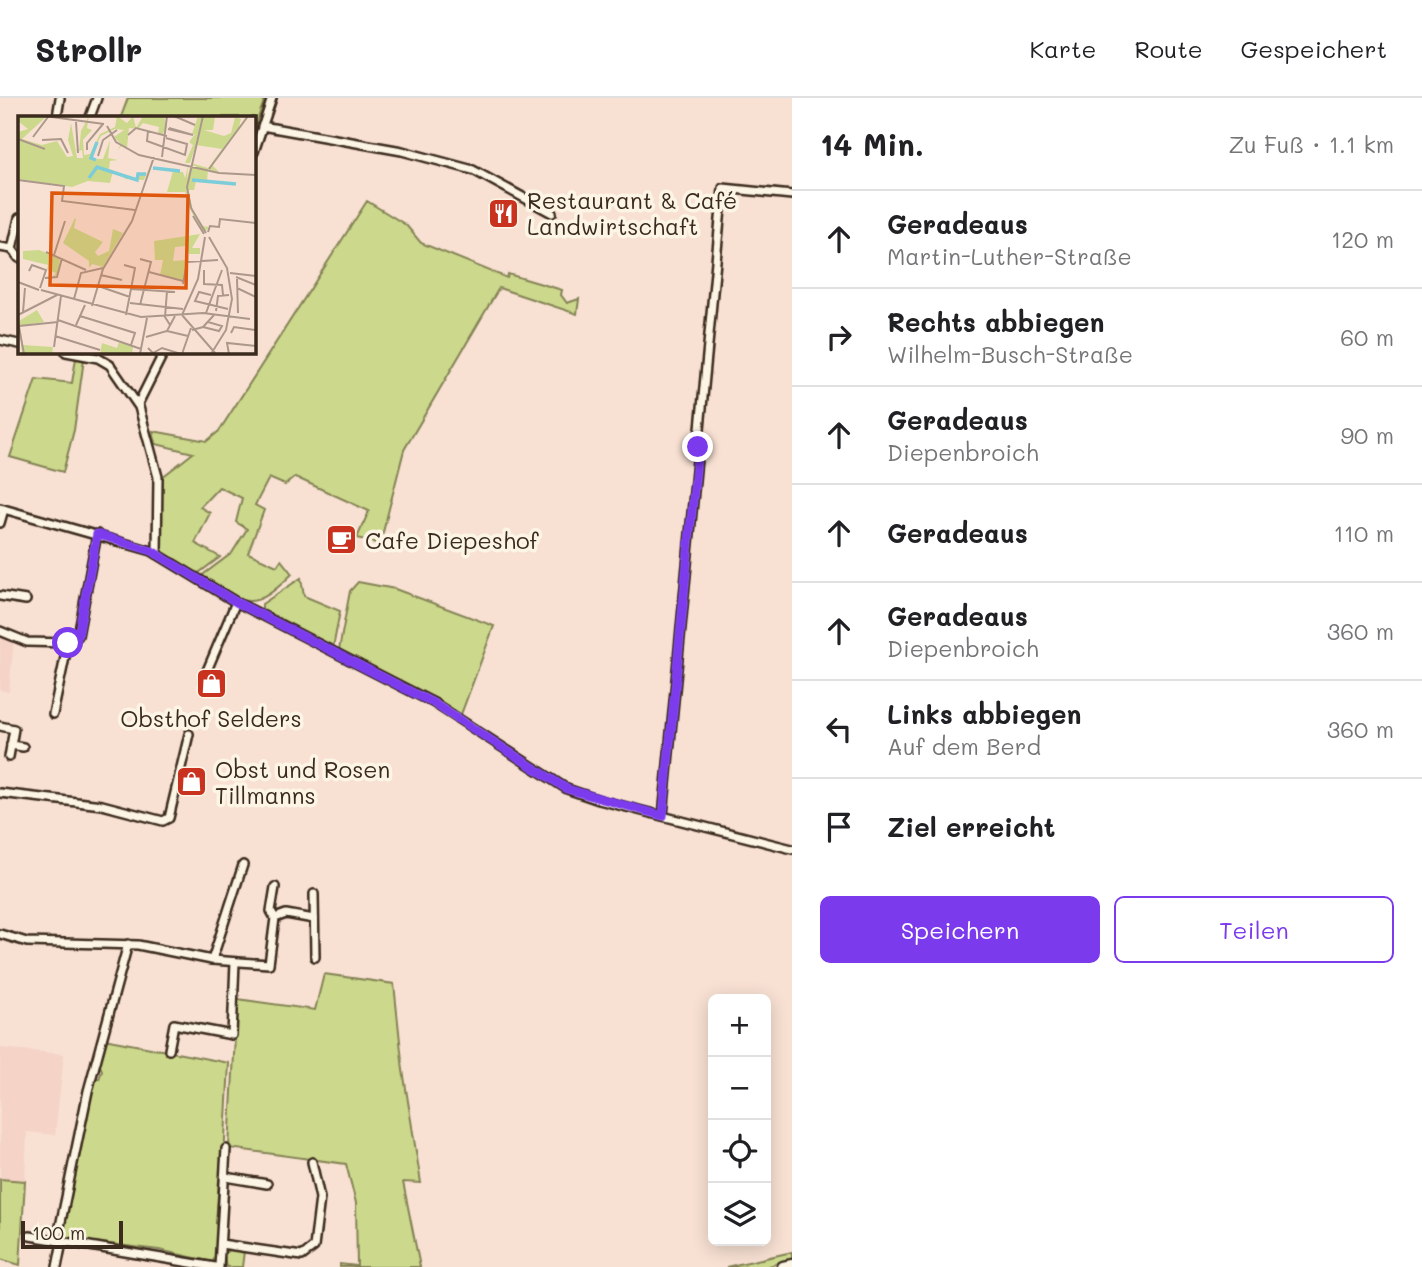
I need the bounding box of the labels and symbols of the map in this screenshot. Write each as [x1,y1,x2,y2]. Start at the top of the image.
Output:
inset map [18,116,256,354]
place label: Restaurant & Café Landwirtschaft [527,185,737,241]
restaurant icon: Restaurant & Café Landwirtschaft [487,196,521,230]
route end [682,431,713,462]
cafe icon: Cafe Diepeshof [325,523,359,557]
place label: Cafe Diepeshof [365,525,540,555]
route start [52,627,83,658]
shop icon: Obsthof Selders [194,667,228,701]
place label: Obsthof Selders [120,703,302,733]
place label: Obst und Rosen Tillmanns [215,754,390,810]
shop icon: Obst und Rosen Tillmanns [175,765,209,799]
scale bar [21,1218,122,1250]

